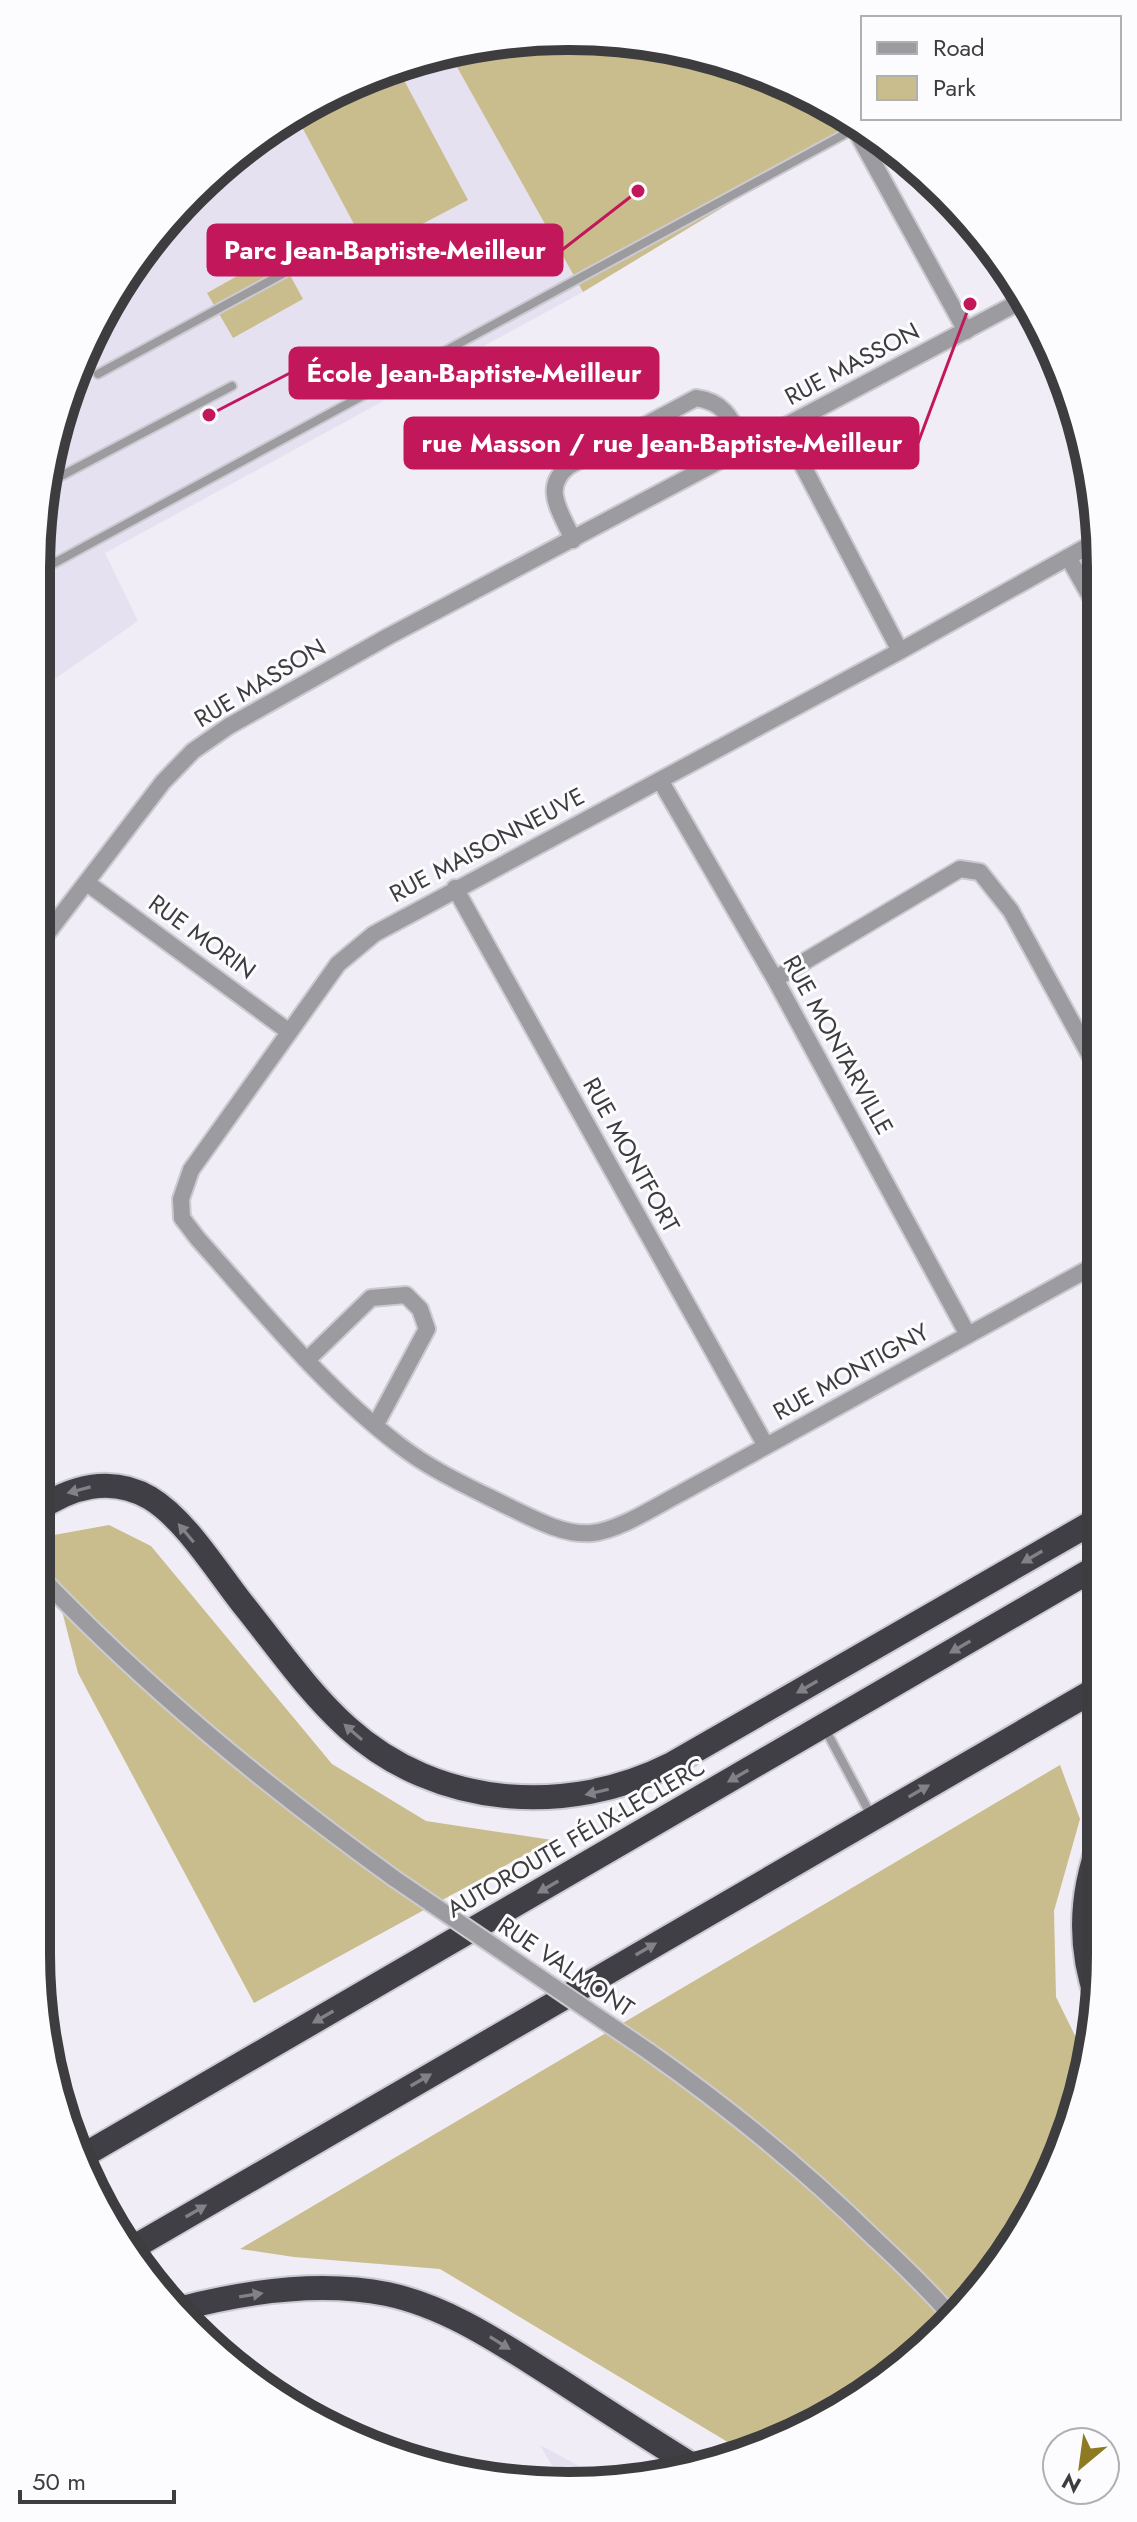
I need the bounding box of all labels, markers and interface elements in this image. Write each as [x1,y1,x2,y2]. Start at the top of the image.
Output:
legend [861,16,1121,120]
text: Road [933,30,985,65]
text: Park [933,70,976,105]
callout: Parc Jean-Baptiste-Meilleur [208,225,562,275]
text: Parc Jean-Baptiste-Meilleur [224,231,546,269]
street label: RUE MASSON [778,313,925,414]
callout: École Jean-Baptiste-Meilleur [290,348,658,398]
text: École Jean-Baptiste-Meilleur [306,354,642,392]
callout: rue Masson / rue Jean-Baptiste-Meilleur [405,418,918,468]
text: rue Masson / rue Jean-Baptiste-Meilleur [422,424,903,462]
street label: RUE MASSON [187,629,332,736]
street label: RUE MAISONNEUVE [383,778,591,911]
street label: RUE MORIN [141,886,263,988]
street label: RUE MONTARVILLE [775,949,902,1141]
street label: RUE MONTFORT [574,1071,689,1239]
street label: RUE MONTIGNY [766,1314,936,1429]
one-way arrow [66,1484,91,1496]
one-way arrow [178,1523,195,1543]
one-way arrow [1021,1550,1043,1564]
one-way arrow [949,1640,971,1654]
one-way arrow [796,1680,818,1694]
one-way arrow [344,1724,364,1741]
street label: AUTOROUTE FÉLIX-LECLERC [440,1749,712,1926]
one-way arrow [727,1769,749,1783]
one-way arrow [908,1784,930,1798]
one-way arrow [584,1786,609,1799]
one-way arrow [537,1880,560,1894]
street label: RUE VALMONT [491,1908,641,2025]
one-way arrow [635,1942,657,1956]
one-way arrow [312,2010,334,2024]
one-way arrow [410,2073,432,2087]
one-way arrow [185,2204,207,2218]
one-way arrow [239,2288,264,2300]
one-way arrow [489,2336,511,2350]
north arrow [1041,2426,1121,2506]
scale bar [20,2454,174,2504]
text: 50 m [32,2464,86,2499]
text: N [1056,2465,1087,2502]

